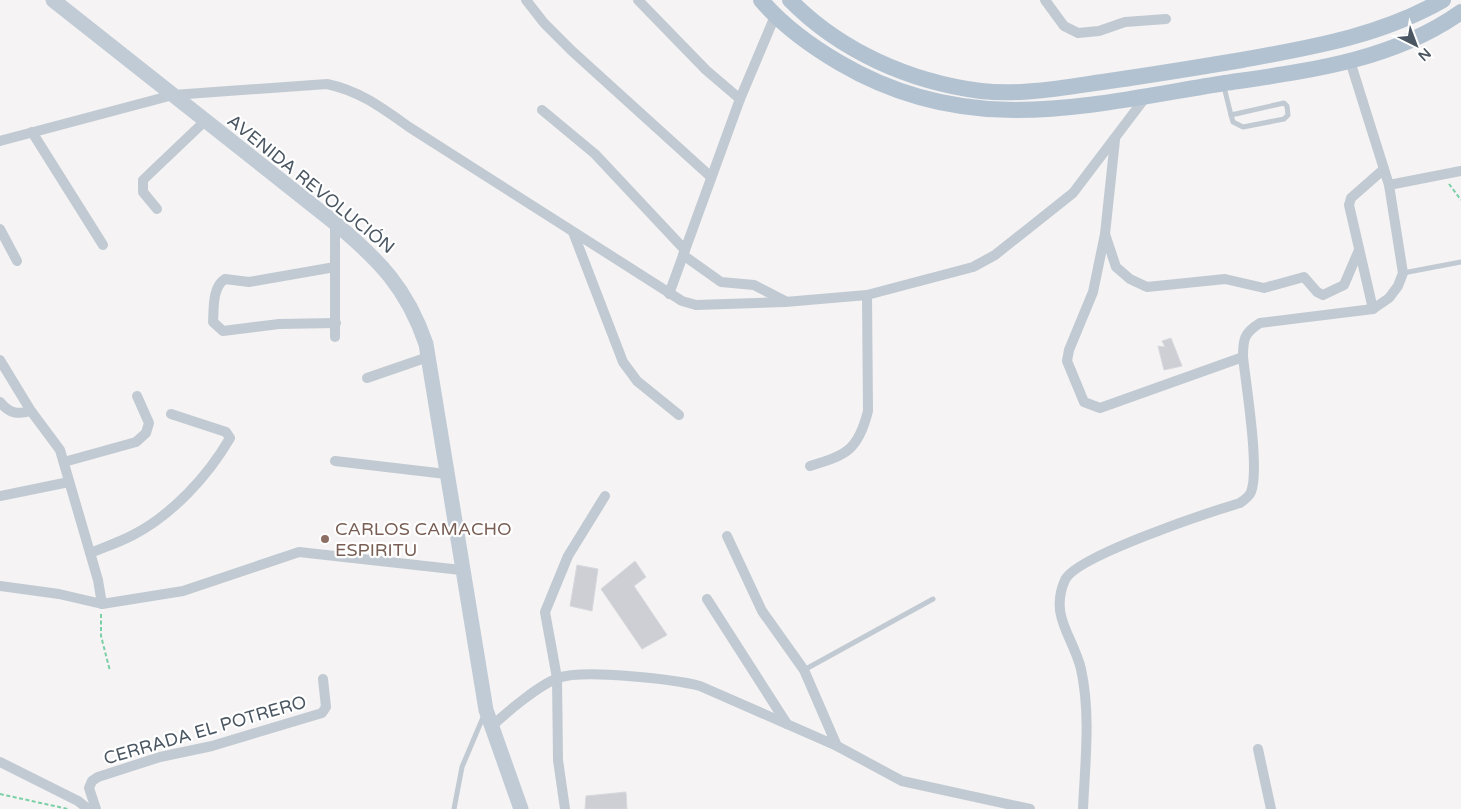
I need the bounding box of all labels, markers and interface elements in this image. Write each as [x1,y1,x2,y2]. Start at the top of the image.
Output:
north arrow [1391,20,1441,70]
text: N [1414,44,1434,64]
street label: AVENIDA REVOLUCIÓN [223,110,399,258]
place label: CARLOS CAMACHO ESPIRITU [335,518,512,561]
marker: CARLOS CAMACHO ESPIRITU [319,533,331,545]
street label: CERRADA EL POTRERO [101,691,309,769]

